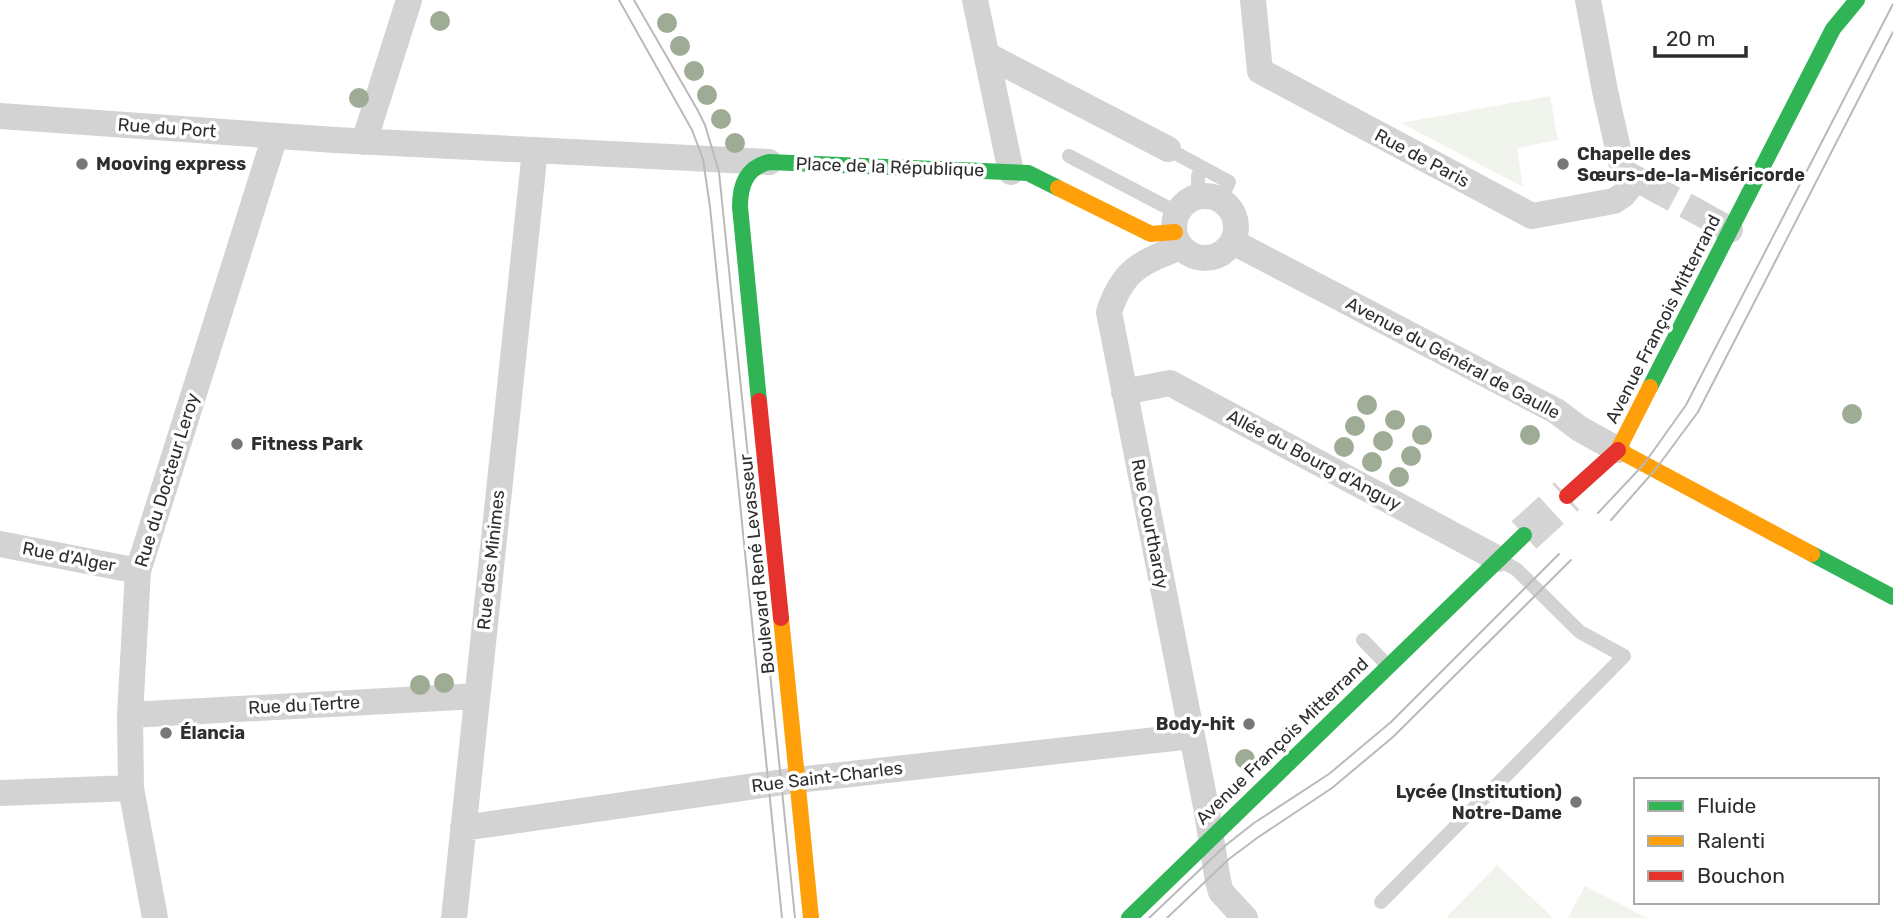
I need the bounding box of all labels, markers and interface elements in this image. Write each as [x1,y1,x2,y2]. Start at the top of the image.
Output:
scale bar [1655,14,1746,58]
text: 20 m [1666,26,1715,51]
street label: Rue du Port [117,114,217,142]
street label: Rue de Paris [1371,124,1473,192]
place label: Chapelle des Sœurs-de-la-Miséricorde [1577,143,1805,186]
place label: Mooving express [96,153,246,175]
street label: Place de la République [795,153,985,181]
marker: Mooving express [74,156,90,172]
marker: Chapelle des Sœurs-de-la-Miséricorde [1555,156,1571,172]
street label: Avenue François Mitterrand [1601,211,1725,427]
street label: Avenue du Général de Gaulle [1342,292,1564,424]
street label: Rue du Docteur Leroy [130,390,204,570]
street label: Allée du Bourg d'Anguy [1223,405,1405,515]
place label: Fitness Park [251,433,363,455]
marker: Fitness Park [229,436,245,452]
street label: Boulevard René Levasseur [734,453,779,675]
street label: Rue Courthardy [1127,457,1173,591]
street label: Rue des Minimes [473,489,509,631]
street label: Rue d'Alger [20,537,118,577]
street label: Avenue François Mitterrand [1191,653,1373,829]
street label: Rue du Tertre [247,691,361,719]
place label: Body-hit [1156,713,1235,735]
marker: Body-hit [1241,716,1257,732]
place label: Élancia [180,722,245,744]
marker: Élancia [158,725,174,741]
street label: Rue Saint-Charles [750,757,904,797]
legend [1634,778,1879,904]
place label: Lycée (Institution) Notre-Dame [1396,781,1562,824]
text: Fluide [1697,793,1756,818]
marker: Lycée (Institution) Notre-Dame [1568,794,1584,810]
text: Ralenti [1697,828,1765,853]
text: Bouchon [1697,863,1785,888]

